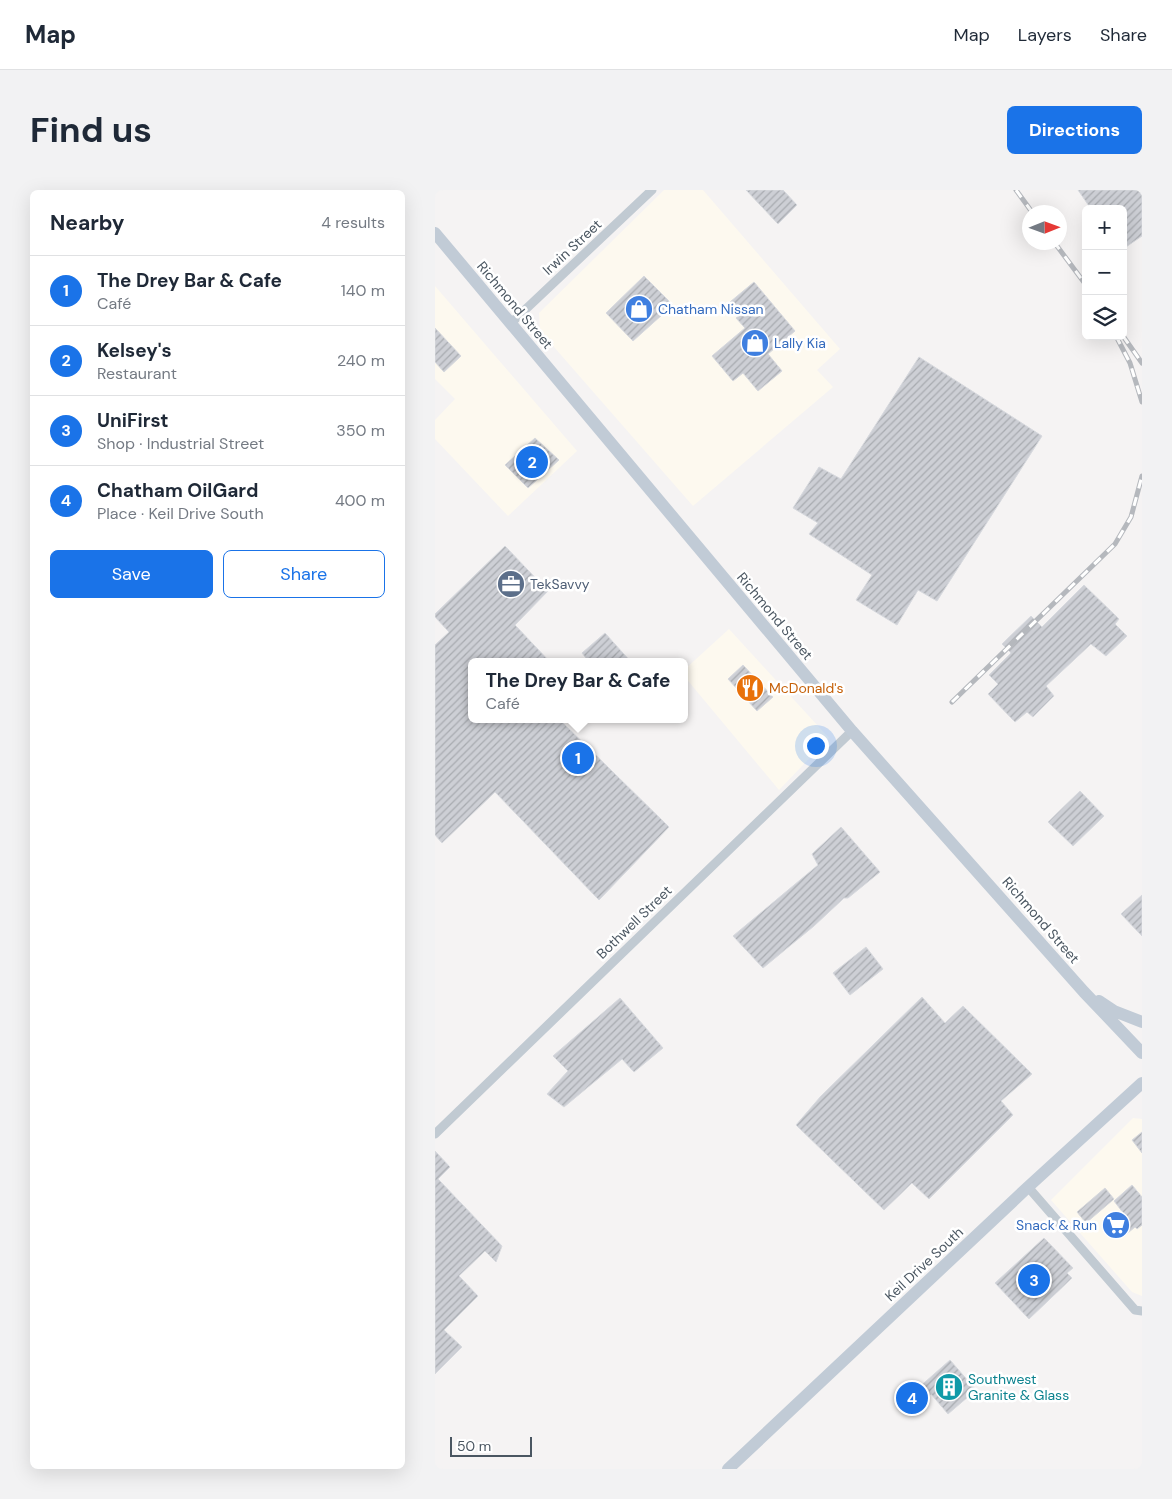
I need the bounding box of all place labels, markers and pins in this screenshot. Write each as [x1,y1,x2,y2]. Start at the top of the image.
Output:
shop icon: Chatham Nissan [624,294,654,324]
place label: Chatham Nissan [658,300,764,318]
shop icon: Lally Kia [740,328,770,358]
place label: Lally Kia [774,334,826,352]
pin: 2 [516,443,548,481]
office icon: TekSavvy [496,569,526,599]
place label: TekSavvy [530,575,590,593]
restaurant icon: McDonald's [735,673,765,703]
place label: McDonald's [769,679,844,697]
pin: 1 [562,739,594,777]
supermarket icon: Snack & Run [1101,1210,1131,1240]
place label: Snack & Run [1016,1216,1097,1234]
pin: 3 [1018,1261,1050,1299]
place label: Southwest Granite & Glass [968,1370,1069,1404]
building icon: Southwest Granite & Glass [934,1372,964,1402]
pin: 4 [896,1379,928,1417]

